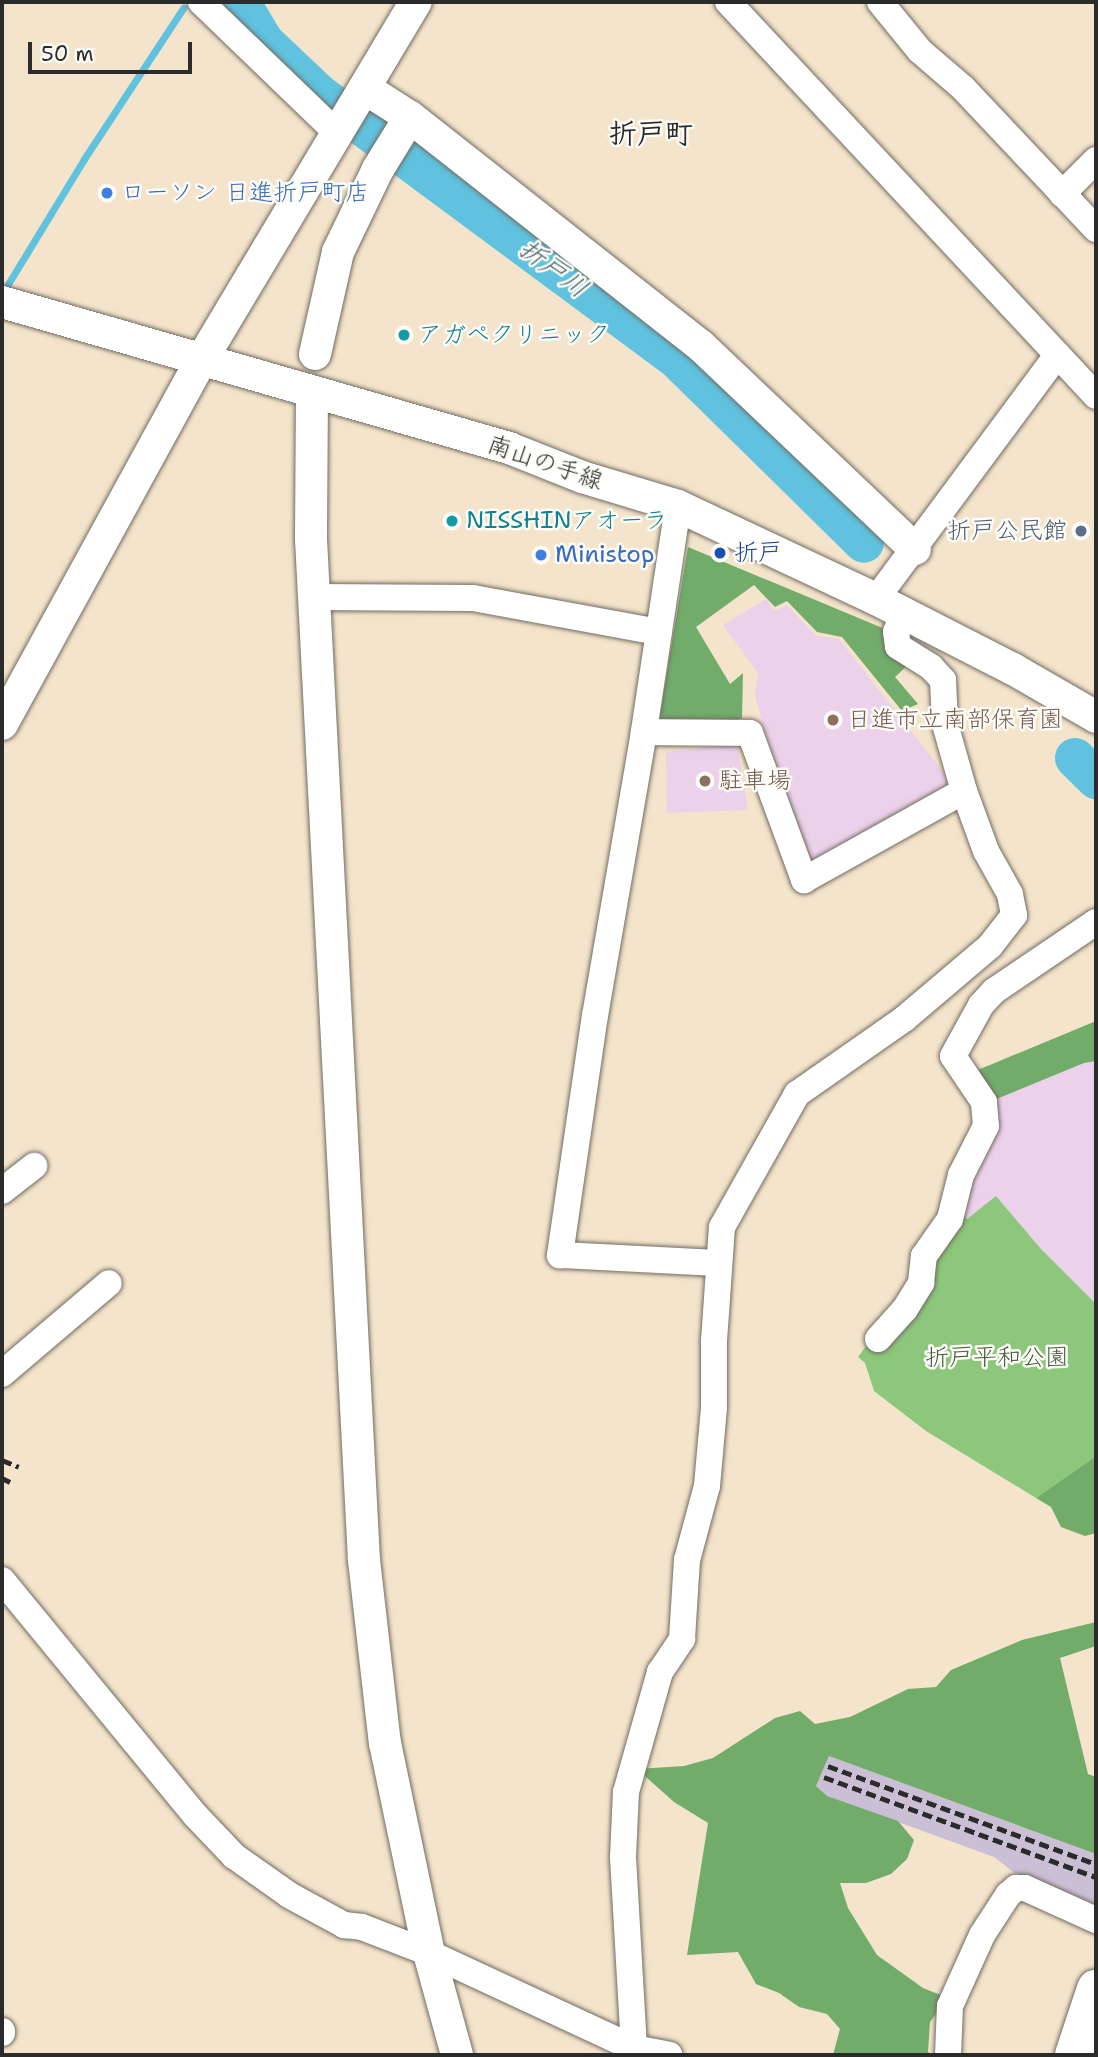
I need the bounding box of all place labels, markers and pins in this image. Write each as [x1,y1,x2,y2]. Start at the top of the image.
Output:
place label: ローソン 日進折戸町店 [121,179,369,207]
marker: ローソン 日進折戸町店 [99,185,115,201]
place label: アガぺクリニック [418,321,610,349]
marker: アガぺクリニック [396,327,412,343]
place label: NISSHINアオーラ [466,507,668,535]
marker: NISSHINアオーラ [444,513,460,529]
place label: 折戸公民館 [947,517,1067,545]
marker: 折戸公民館 [1073,523,1089,539]
place label: 折戸 [734,539,782,567]
place label: Ministop [555,541,654,569]
marker: 折戸 [712,545,728,561]
marker: Ministop [533,547,549,563]
place label: 日進市立南部保育園 [847,706,1063,734]
marker: 日進市立南部保育園 [825,712,841,728]
place label: 駐車場 [719,767,791,795]
marker: 駐車場 [697,773,713,789]

